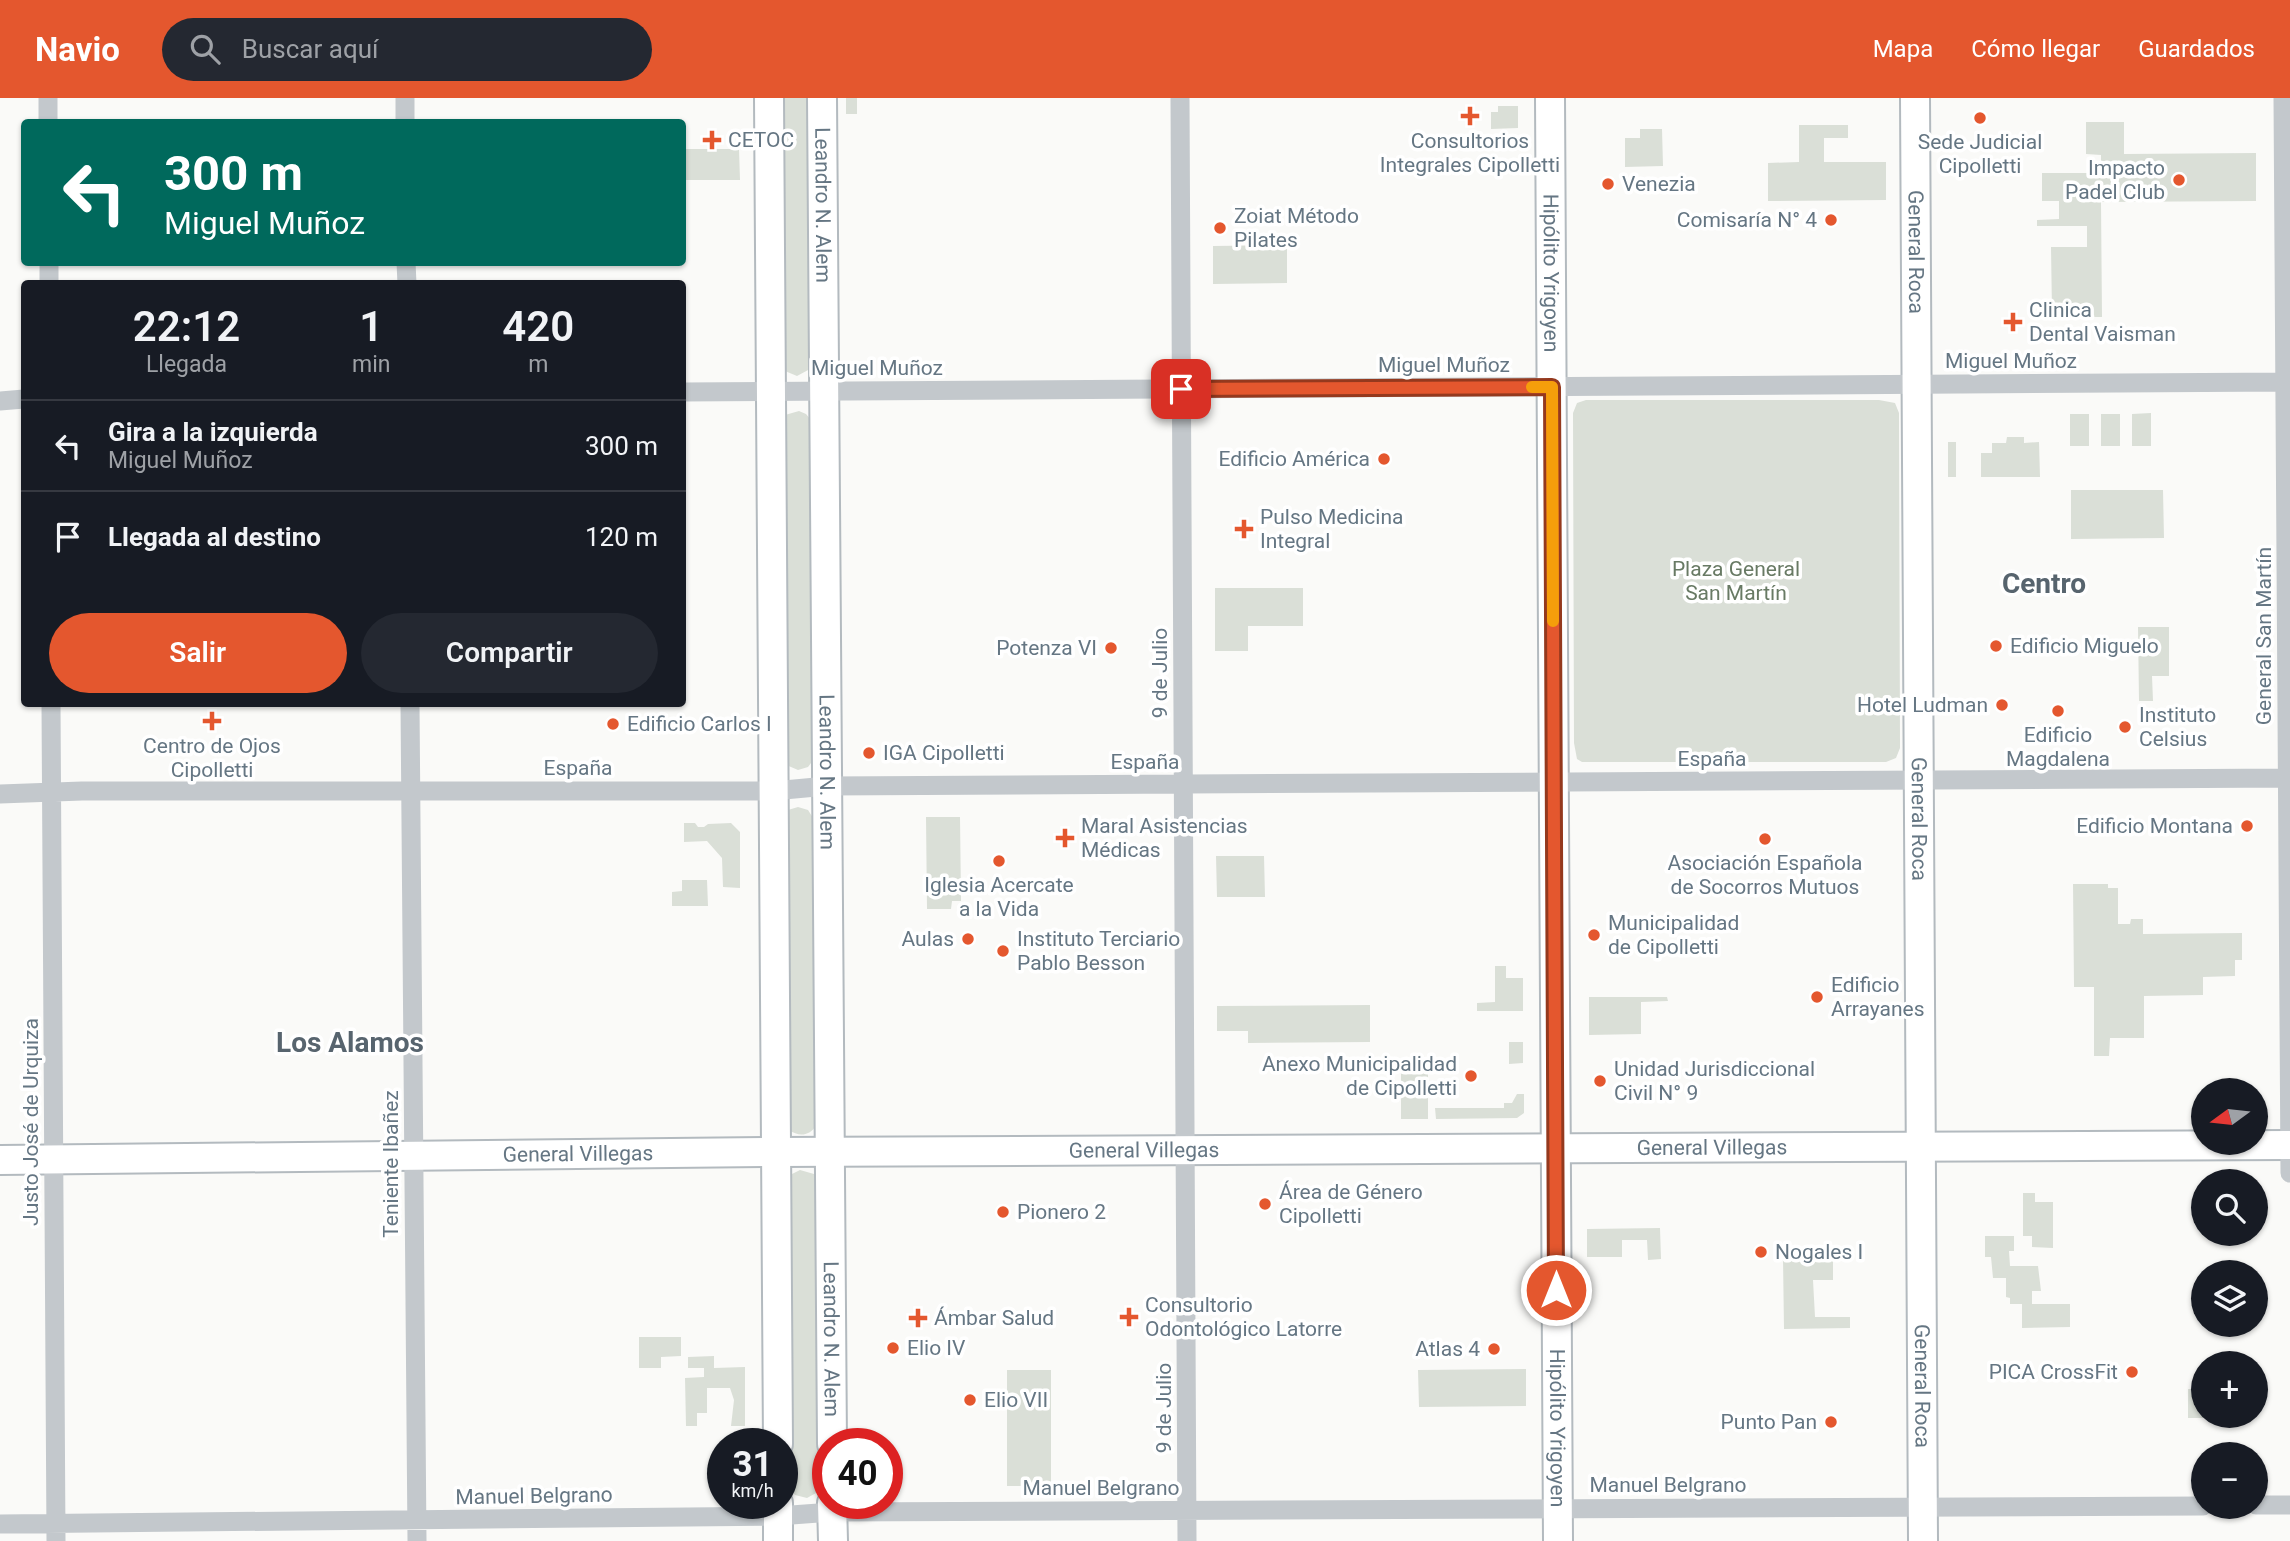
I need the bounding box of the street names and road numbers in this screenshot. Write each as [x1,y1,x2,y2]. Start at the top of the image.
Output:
street label: Leandro N. Alem [810,127,835,283]
street label: General Roca [1904,190,1928,314]
street label: Hipólito Yrigoyen [1539,194,1563,352]
street label: Miguel Muñoz [1945,349,2077,373]
street label: Miguel Muñoz [1378,353,1510,377]
street label: Miguel Muñoz [811,356,943,380]
street label: General San Martín [2252,547,2276,725]
street label: 9 de Julio [1148,628,1172,718]
street label: Leandro N. Alem [814,694,840,850]
street label: España [1677,747,1747,771]
street label: España [1110,750,1180,774]
street label: España [543,756,613,780]
street label: General Roca [1907,757,1931,881]
street label: Justo José de Urquiza [19,1018,43,1226]
street label: Teniente Ibañez [379,1090,403,1238]
street label: General Villegas [1637,1135,1787,1160]
street label: General Villegas [1069,1138,1219,1163]
street label: General Villegas [503,1141,653,1167]
street label: Leandro N. Alem [819,1261,844,1417]
street label: General Roca [1910,1324,1934,1448]
street label: Hipólito Yrigoyen [1545,1349,1570,1507]
street label: 9 de Julio [1152,1363,1176,1453]
street label: Manuel Belgrano [1589,1473,1747,1497]
street label: Manuel Belgrano [1022,1476,1180,1500]
street label: Manuel Belgrano [455,1483,613,1509]

